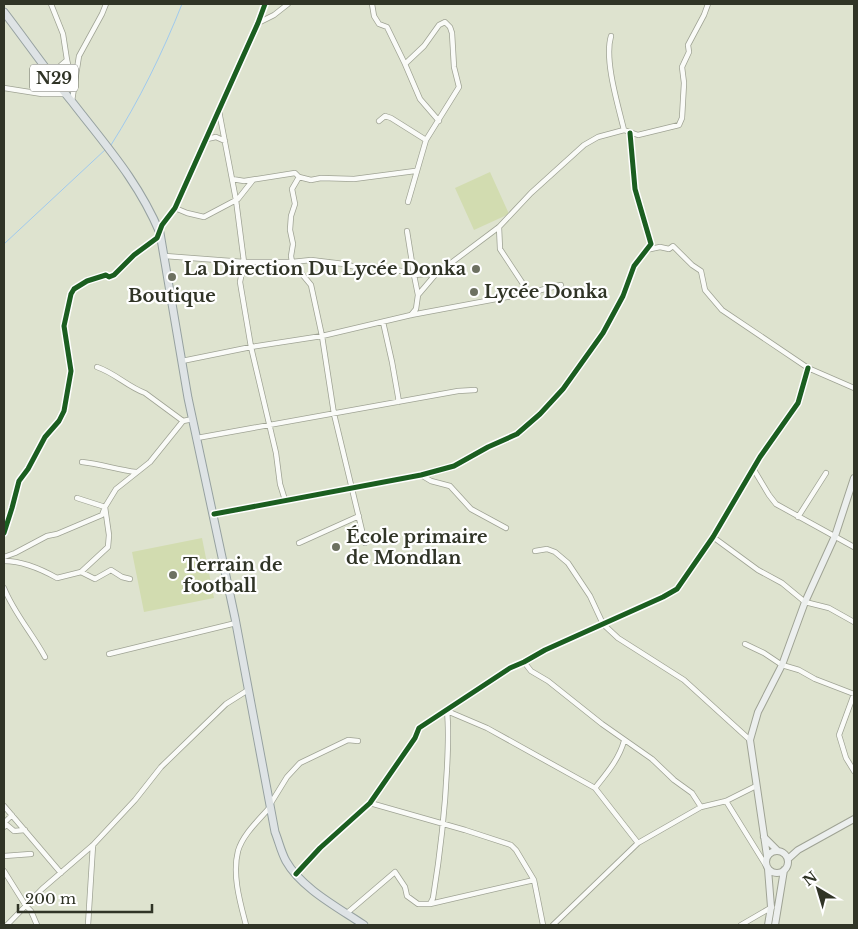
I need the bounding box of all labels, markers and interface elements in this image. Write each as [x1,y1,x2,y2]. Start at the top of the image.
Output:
road number: N29 [30,64,78,92]
place label: La Direction Du Lycée Donka [184,258,467,280]
marker: La Direction Du Lycée Donka [470,263,482,275]
marker: Boutique [166,271,178,283]
place label: Lycée Donka [484,281,608,303]
place label: Boutique [128,285,216,307]
marker: Lycée Donka [468,286,480,298]
place label: École primaire de Mondlan [346,525,488,569]
marker: École primaire de Mondlan [330,541,342,553]
place label: Terrain de football [183,554,283,597]
marker: Terrain de football [167,569,179,581]
north arrow [793,864,843,914]
text: N [799,868,821,890]
scale bar [18,882,151,914]
text: 200 m [25,889,76,908]

